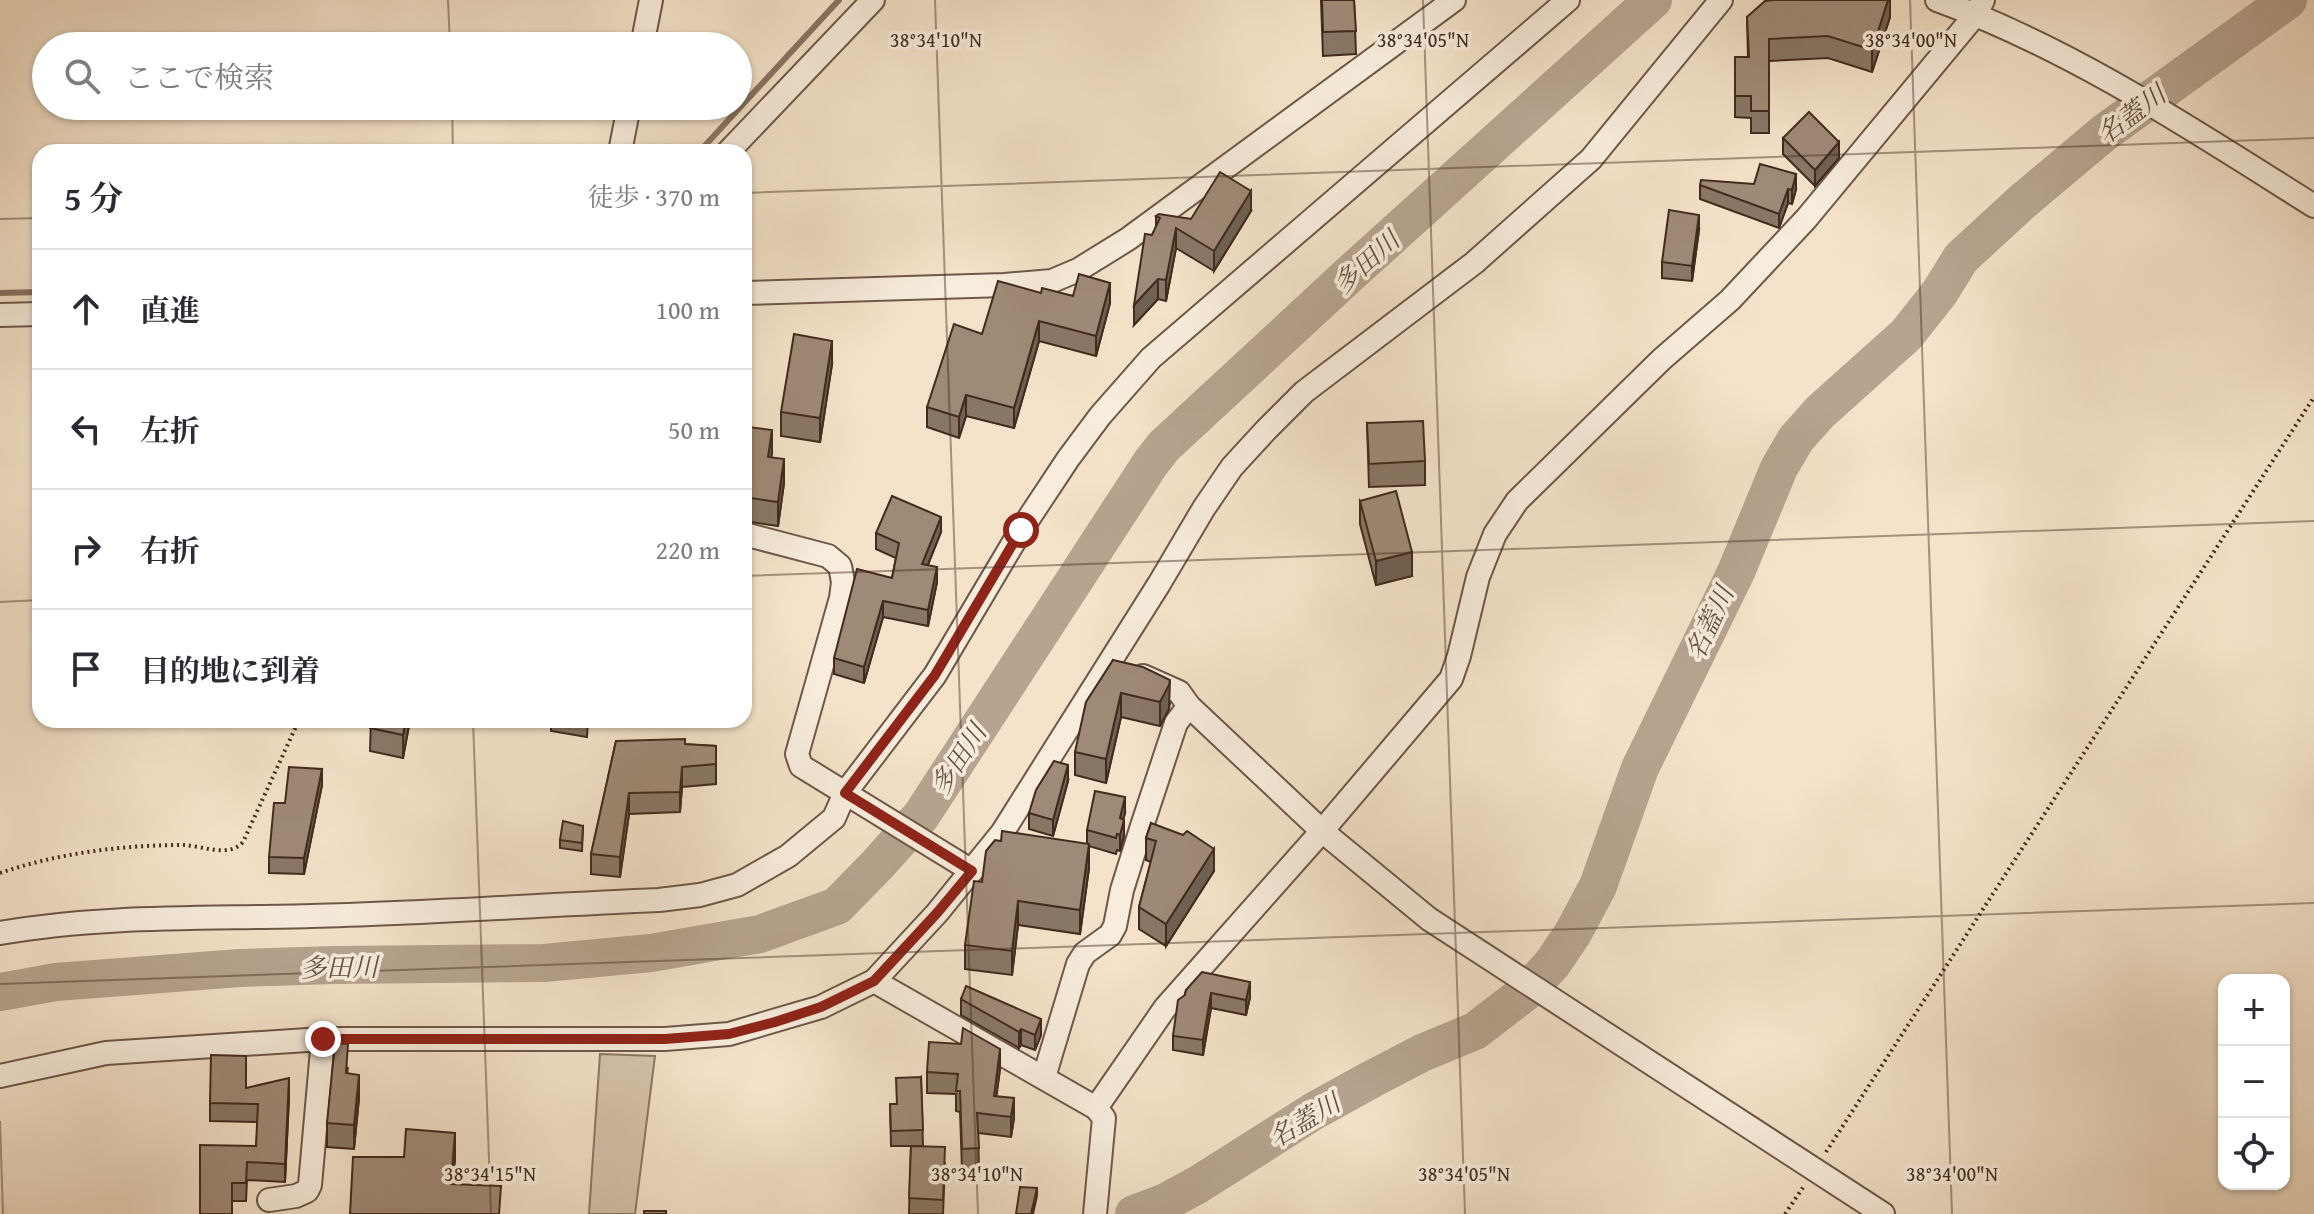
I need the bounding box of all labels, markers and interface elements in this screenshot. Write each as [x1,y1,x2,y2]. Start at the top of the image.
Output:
text: 38°34'10"N [890,25,982,54]
text: 38°34'05"N [1377,25,1469,54]
text: 38°34'00"N [1865,25,1957,54]
search box [32,32,752,120]
icon: search [60,54,104,98]
text: ここで検索 [124,55,274,99]
water label: 名蓋川 [2088,73,2176,153]
text: 5 分 [64,173,123,222]
text: 徒歩 · 370 m [588,177,720,216]
water label: 多田川 [1324,219,1410,303]
icon: ahead [64,287,108,331]
text: 直進 [140,288,200,332]
text: 100 m [655,290,720,329]
icon: left [64,407,108,451]
text: 左折 [140,408,200,452]
text: 50 m [668,410,720,449]
route start [1003,512,1039,548]
icon: right [64,527,108,571]
text: 右折 [140,528,200,572]
text: 220 m [655,530,720,569]
water label: 名蓋川 [1675,577,1744,667]
icon: arrive [64,647,108,691]
text: 目的地に到着 [140,648,320,692]
water label: 多田川 [920,713,997,802]
water label: 多田川 [300,947,381,987]
map controls [2218,974,2290,1190]
button: + [2218,974,2290,1046]
route end [305,1021,341,1057]
button: − [2218,1046,2290,1118]
water label: 名蓋川 [1261,1082,1350,1157]
button: locate [2218,1118,2290,1190]
text: 38°34'15"N [444,1159,536,1188]
text: 38°34'10"N [931,1159,1023,1188]
text: 38°34'05"N [1418,1159,1510,1188]
text: 38°34'00"N [1906,1159,1998,1188]

